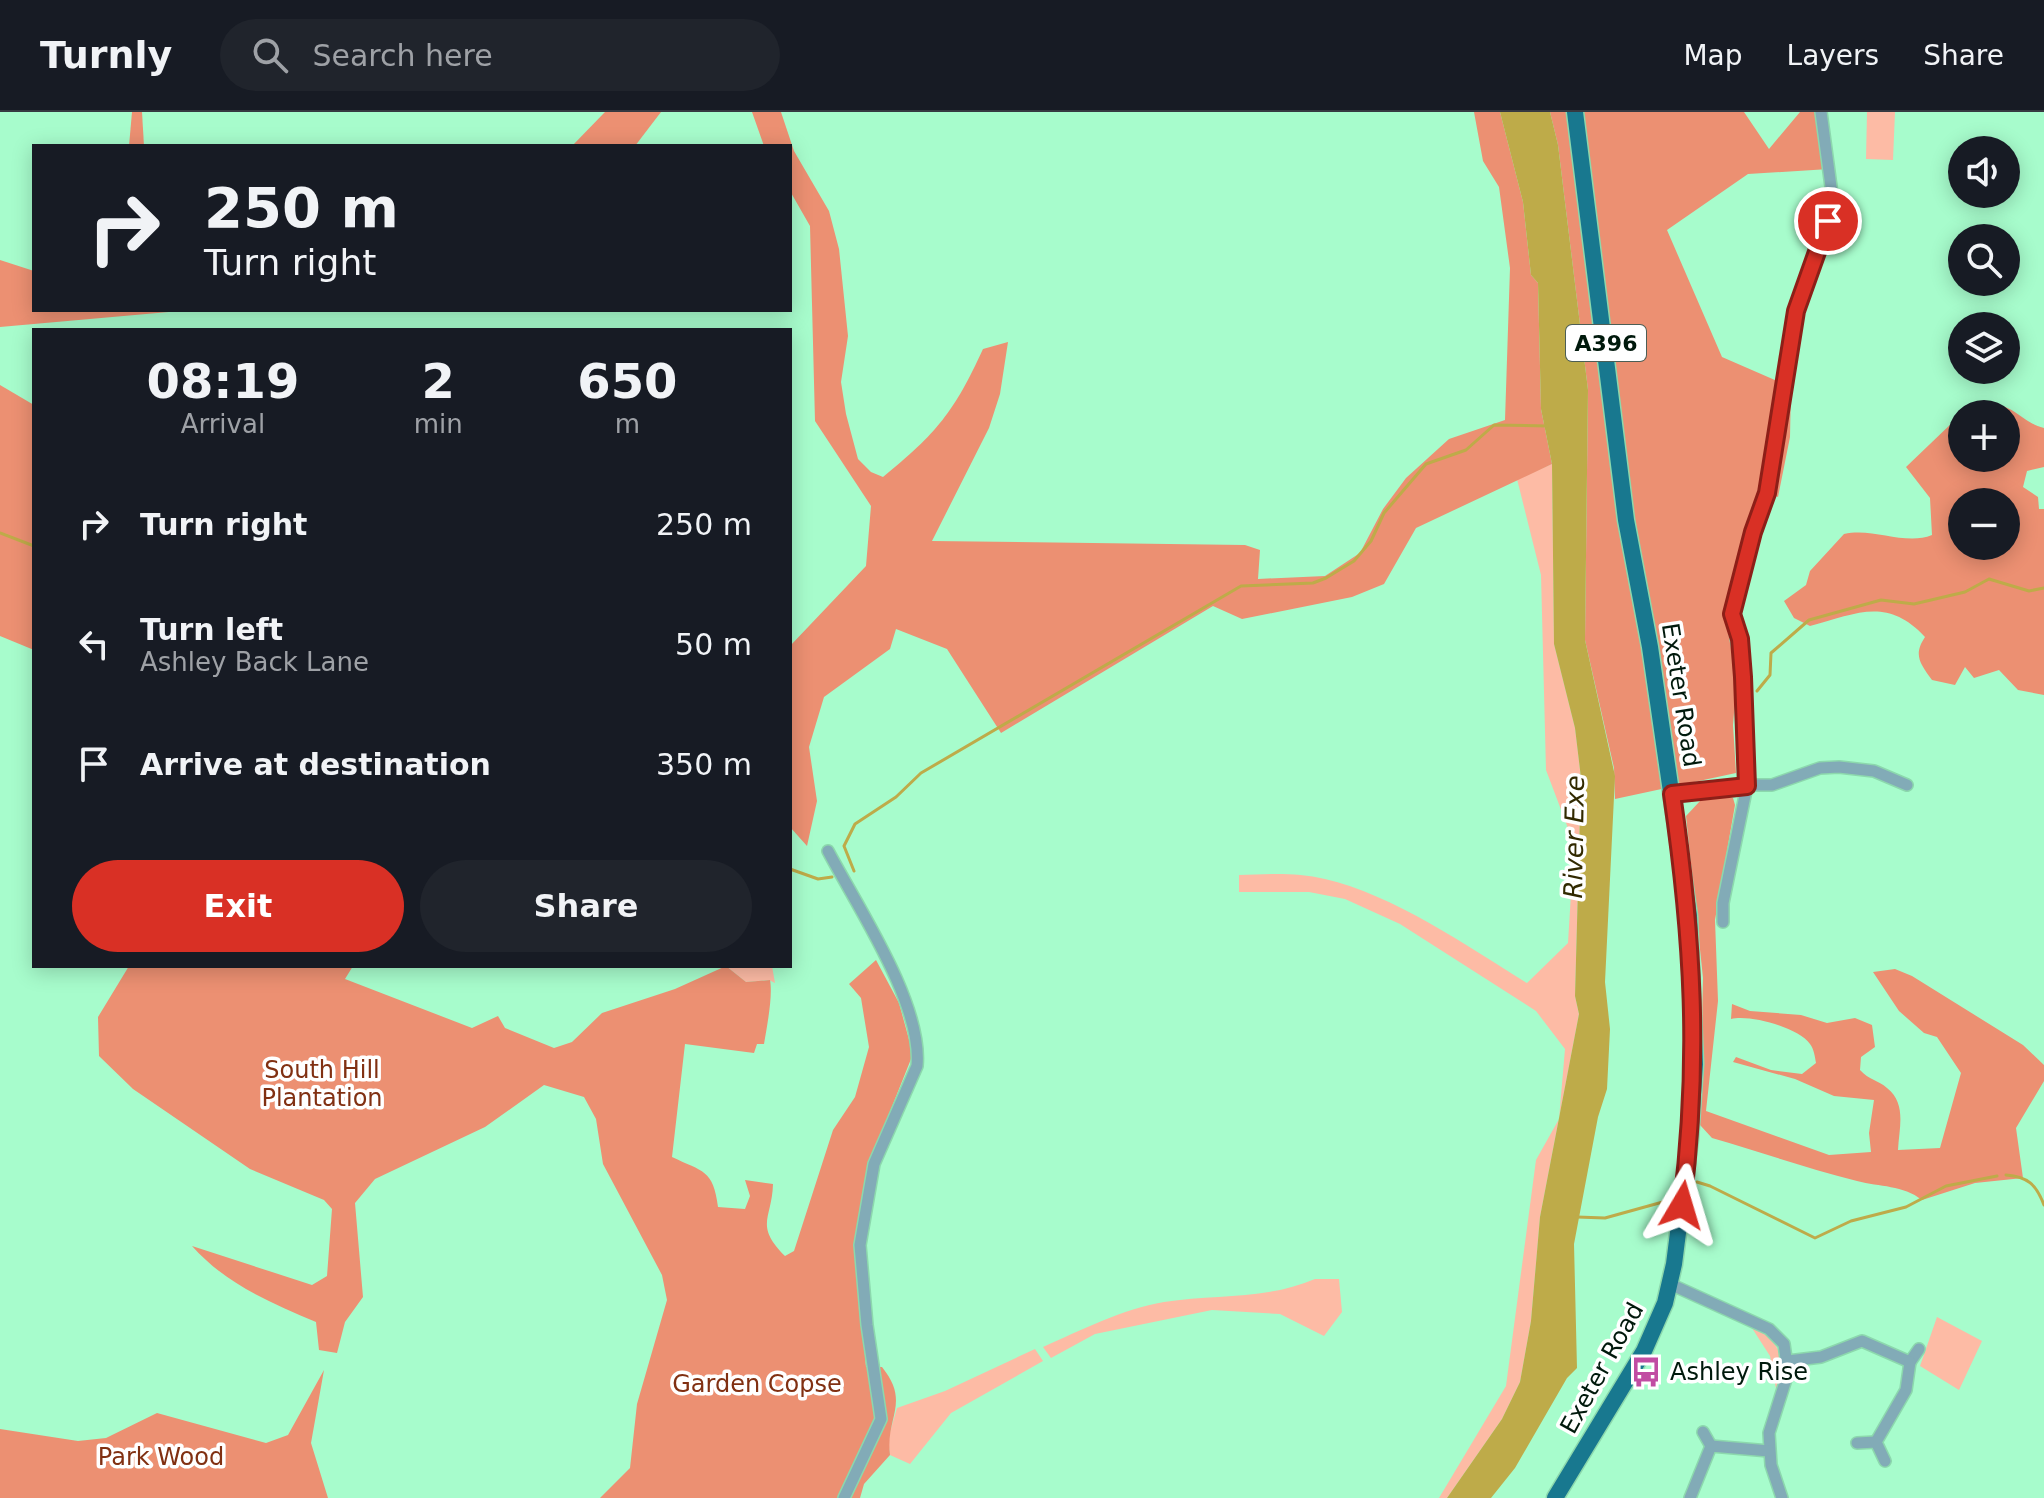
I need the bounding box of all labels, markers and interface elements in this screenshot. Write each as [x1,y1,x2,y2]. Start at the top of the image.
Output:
search box [220,19,780,91]
text: Turnly [40,33,172,77]
icon: search [248,33,292,77]
text: Search here [312,38,493,73]
text: Map [1683,39,1743,72]
text: Layers [1787,39,1879,72]
text: Share [1923,39,2004,72]
map controls [1948,136,2020,560]
button: sound [1948,136,2020,208]
text: 250 m [204,175,399,240]
icon: right [72,176,176,280]
pin [1794,187,1862,255]
icon: arrive [1806,199,1850,243]
button: search [1948,224,2020,296]
text: Turn right [204,242,376,283]
button: layers [1948,312,2020,384]
road number: A396 [1566,325,1646,361]
text: 08:19 [146,353,299,409]
text: 2 [422,353,455,409]
text: 650 [577,353,677,409]
button: + [1948,400,2020,472]
text: Arrival [181,409,265,439]
text: min [414,409,463,439]
text: m [615,409,640,439]
button: − [1948,488,2020,560]
icon: right [72,502,116,546]
text: Turn right [140,507,307,542]
text: 250 m [656,507,752,542]
text: Turn left [140,612,283,647]
street label: Exeter Road [1656,621,1706,769]
icon: left [72,622,116,666]
text: 50 m [675,627,752,662]
text: Ashley Back Lane [140,647,369,677]
icon: arrive [72,742,116,786]
text: Arrive at destination [140,747,491,782]
text: 350 m [656,747,752,782]
water label: River Exe [1558,775,1590,899]
button: Exit [72,860,404,952]
button: Share [420,860,752,952]
park label: South Hill Plantation [261,1056,383,1112]
position arrow [1640,1163,1724,1247]
street label: Exeter Road [1555,1298,1649,1438]
bus stop icon: Ashley Rise [1629,1355,1663,1389]
place label: Ashley Rise [1670,1358,1808,1386]
park label: Garden Copse [672,1370,842,1398]
park label: Park Wood [98,1443,224,1471]

